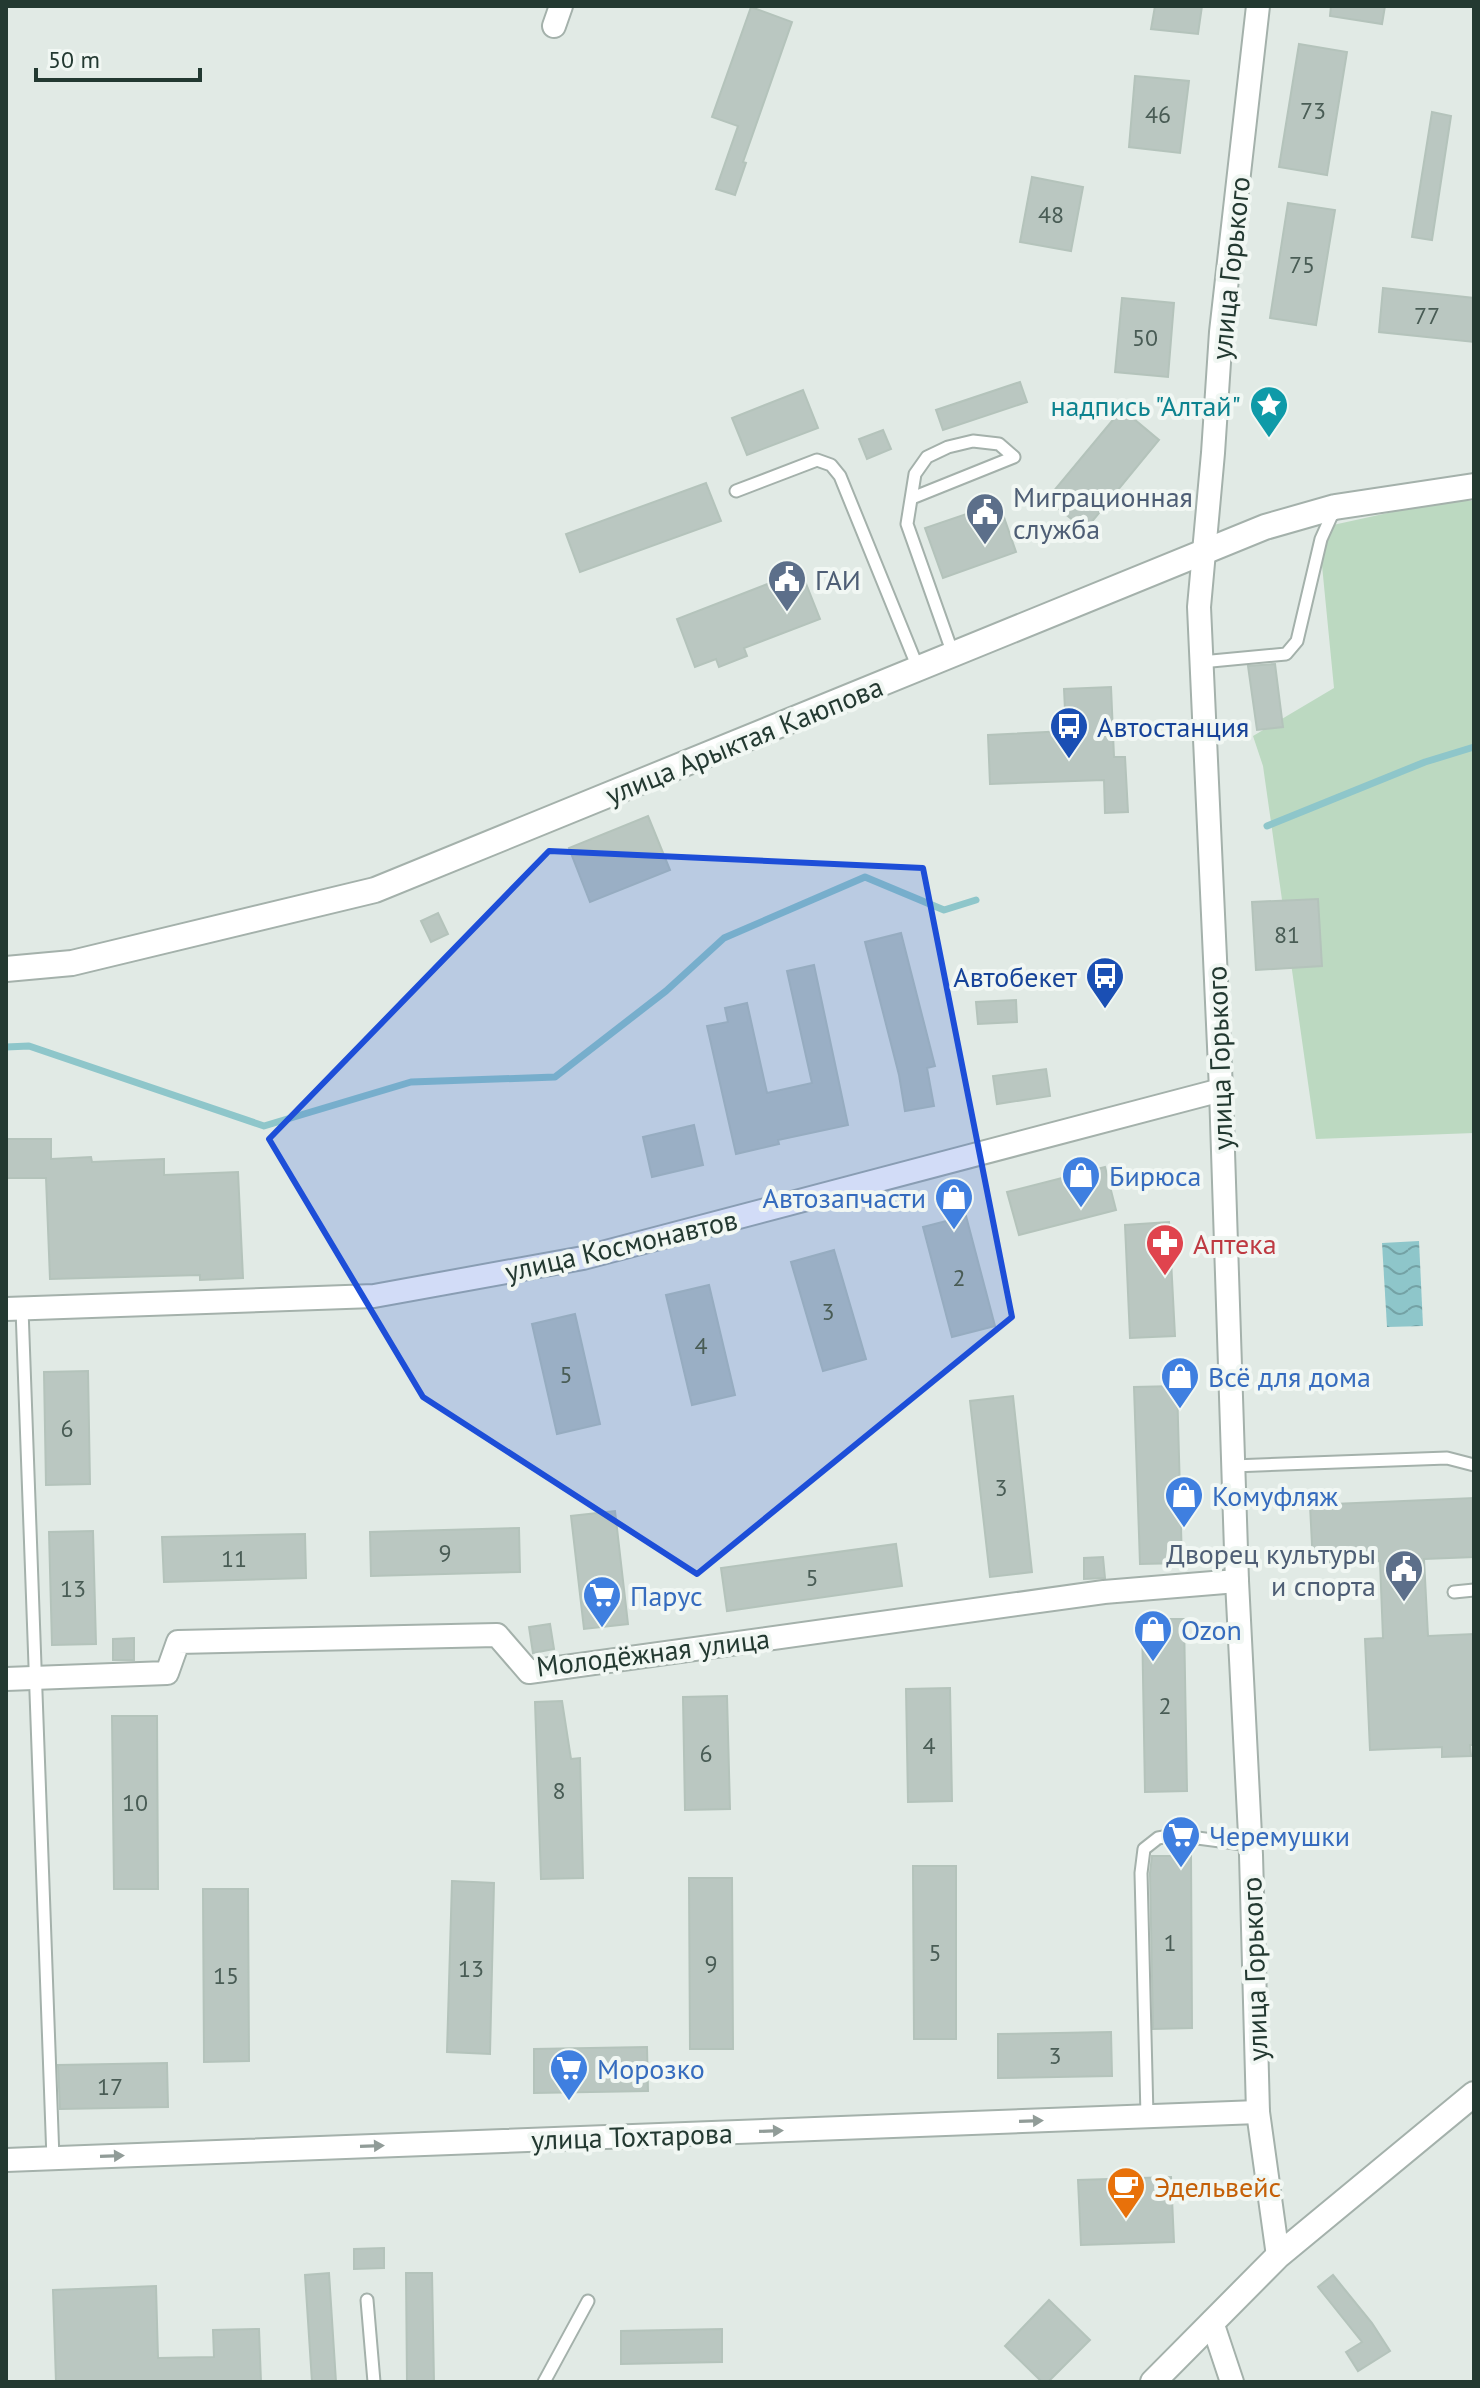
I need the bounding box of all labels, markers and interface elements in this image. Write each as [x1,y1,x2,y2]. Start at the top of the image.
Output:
scale bar [36,32,200,82]
text: 50 m [48,44,100,75]
house number: 73 [1300,95,1326,126]
house number: 46 [1145,99,1171,130]
street label: улица Горького [1202,174,1258,362]
house number: 48 [1038,199,1064,230]
house number: 75 [1289,249,1315,280]
house number: 77 [1414,300,1440,331]
house number: 50 [1132,322,1158,353]
place icon: надпись "Алтай" [1248,384,1290,439]
place label: надпись "Алтай" [1050,387,1241,424]
place label: Миграционная служба [1013,478,1193,547]
public building icon: Миграционная служба [964,491,1006,546]
public building icon: ГАИ [766,558,808,613]
place label: ГАИ [815,561,861,598]
street label: улица Арыктая Каюпова [600,667,888,813]
bus stop icon: Автостанция [1048,705,1090,760]
place label: Автостанция [1097,708,1249,745]
house number: 81 [1274,919,1300,950]
bus stop icon: Автобекет [1084,955,1126,1010]
place label: Автобекет [953,958,1078,995]
street label: улица Горького [1197,965,1241,1151]
shop icon: Бирюса [1060,1154,1102,1209]
place label: Бирюса [1109,1157,1202,1194]
shop icon: Автозапчасти [933,1176,975,1231]
place label: Автозапчасти [763,1179,926,1216]
street label: улица Космонавтов [501,1200,741,1290]
pharmacy icon: Аптека [1144,1222,1186,1277]
place label: Аптека [1193,1225,1277,1262]
house number: 2 [952,1262,966,1293]
house number: 3 [821,1296,835,1327]
house number: 4 [694,1330,708,1361]
shop icon: Всё для дома [1159,1355,1201,1410]
place label: Всё для дома [1208,1358,1371,1395]
house number: 5 [559,1359,573,1390]
house number: 6 [60,1413,74,1444]
house number: 3 [994,1472,1008,1503]
shop icon: Комуфляж [1163,1474,1205,1529]
place label: Комуфляж [1212,1477,1338,1514]
place label: Дворец культуры и спорта [1166,1535,1376,1604]
house number: 9 [438,1537,452,1568]
house number: 11 [221,1543,247,1574]
public building icon: Дворец культуры и спорта [1383,1548,1425,1603]
house number: 5 [805,1562,819,1593]
house number: 13 [60,1573,86,1604]
supermarket icon: Парус [581,1574,623,1629]
place label: Парус [630,1577,703,1614]
shop icon: Ozon [1132,1608,1174,1663]
place label: Ozon [1181,1611,1242,1648]
street label: Молодёжная улица [534,1619,772,1685]
house number: 2 [1158,1690,1172,1721]
house number: 4 [922,1730,936,1761]
house number: 6 [699,1738,713,1769]
house number: 8 [552,1775,566,1806]
house number: 10 [122,1787,148,1818]
supermarket icon: Черемушки [1160,1814,1202,1869]
place label: Черемушки [1209,1817,1350,1854]
street label: улица Горького [1232,1876,1276,2062]
house number: 1 [1163,1927,1177,1958]
house number: 5 [928,1937,942,1968]
house number: 9 [704,1948,718,1979]
house number: 13 [458,1953,484,1984]
house number: 15 [213,1960,239,1991]
house number: 3 [1048,2040,1062,2071]
supermarket icon: Морозко [548,2047,590,2102]
place label: Морозко [597,2050,705,2087]
house number: 17 [97,2071,123,2102]
street label: улица Тохтарова [531,2114,733,2158]
one-way arrow [1019,2114,1044,2127]
one-way arrow [759,2124,784,2137]
one-way arrow [360,2140,385,2153]
one-way arrow [100,2150,125,2163]
cafe icon: Эдельвейс [1105,2165,1147,2220]
place label: Эдельвейс [1154,2168,1281,2205]

